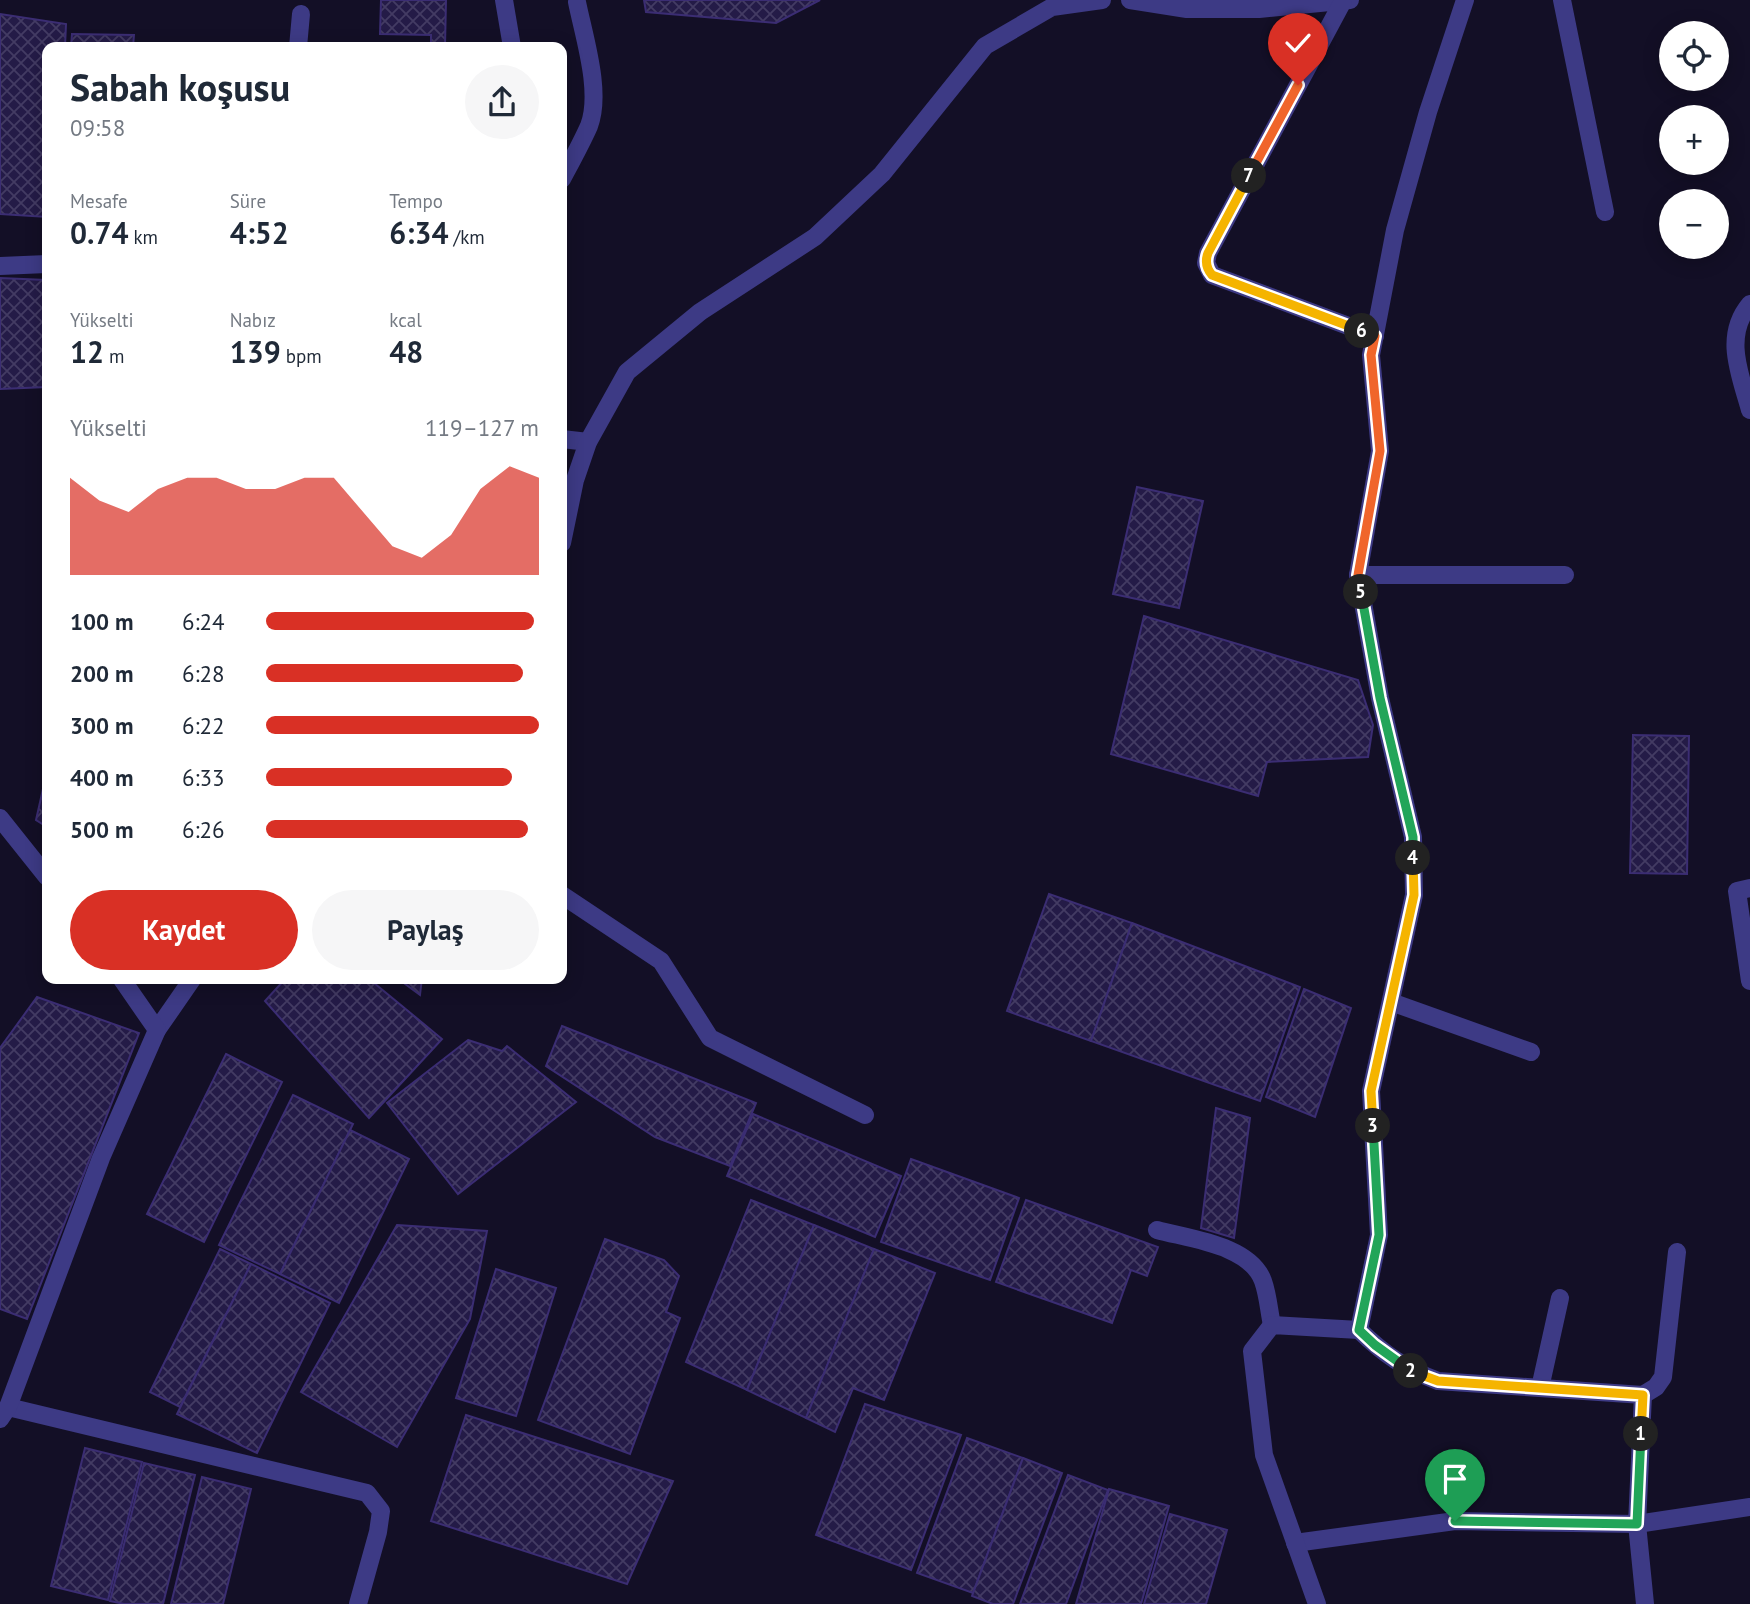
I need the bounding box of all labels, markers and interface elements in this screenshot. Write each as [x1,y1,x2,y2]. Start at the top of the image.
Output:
pin [1268,13,1328,85]
map controls [1659,21,1729,259]
button: locate [1659,21,1729,91]
icon: check [1279,24,1317,62]
text: Sabah koşusu [70,62,290,111]
button: share [465,65,539,139]
button: + [1659,105,1729,175]
text: 09:58 [70,113,125,142]
pin: 7 [1232,158,1266,194]
text: 7 [1243,163,1254,187]
text: Mesafe [70,189,128,213]
text: Süre [230,189,266,213]
text: Tempo [389,189,443,213]
button: − [1659,189,1729,259]
text: 0.74 [70,213,128,252]
text: 4:52 [230,213,289,252]
text: 6:34 [389,213,448,252]
text: km [128,225,158,249]
text: /km [448,225,485,249]
text: Yükselti [70,308,134,332]
text: Nabız [230,308,276,332]
text: kcal [389,308,422,332]
pin: 6 [1344,314,1380,348]
text: 6 [1356,318,1367,342]
text: 12 [70,332,104,371]
text: 139 [230,332,281,371]
text: 48 [389,332,423,371]
text: m [104,344,125,368]
text: bpm [281,344,322,368]
text: Yükselti [70,413,147,442]
text: 119–127 m [425,413,539,442]
pin: 5 [1344,574,1378,610]
text: 5 [1355,579,1366,603]
text: 100 m [70,607,133,636]
text: 6:24 [182,607,225,636]
text: 200 m [70,659,133,688]
text: 6:28 [182,659,225,688]
text: 300 m [70,711,133,740]
text: 6:22 [182,711,225,740]
text: 400 m [70,763,133,792]
text: 6:33 [182,763,225,792]
text: 500 m [70,815,133,844]
text: 6:26 [182,815,225,844]
pin: 4 [1396,840,1430,876]
text: 4 [1407,845,1418,869]
button: Kaydet [70,890,298,970]
button: Paylaş [312,890,539,970]
pin: 3 [1356,1108,1390,1144]
text: 3 [1367,1113,1378,1137]
pin: 2 [1394,1354,1428,1388]
text: 2 [1405,1358,1416,1382]
pin: 1 [1624,1416,1658,1452]
text: 1 [1635,1421,1646,1445]
pin [1425,1449,1485,1521]
icon: arrive [1436,1460,1474,1498]

